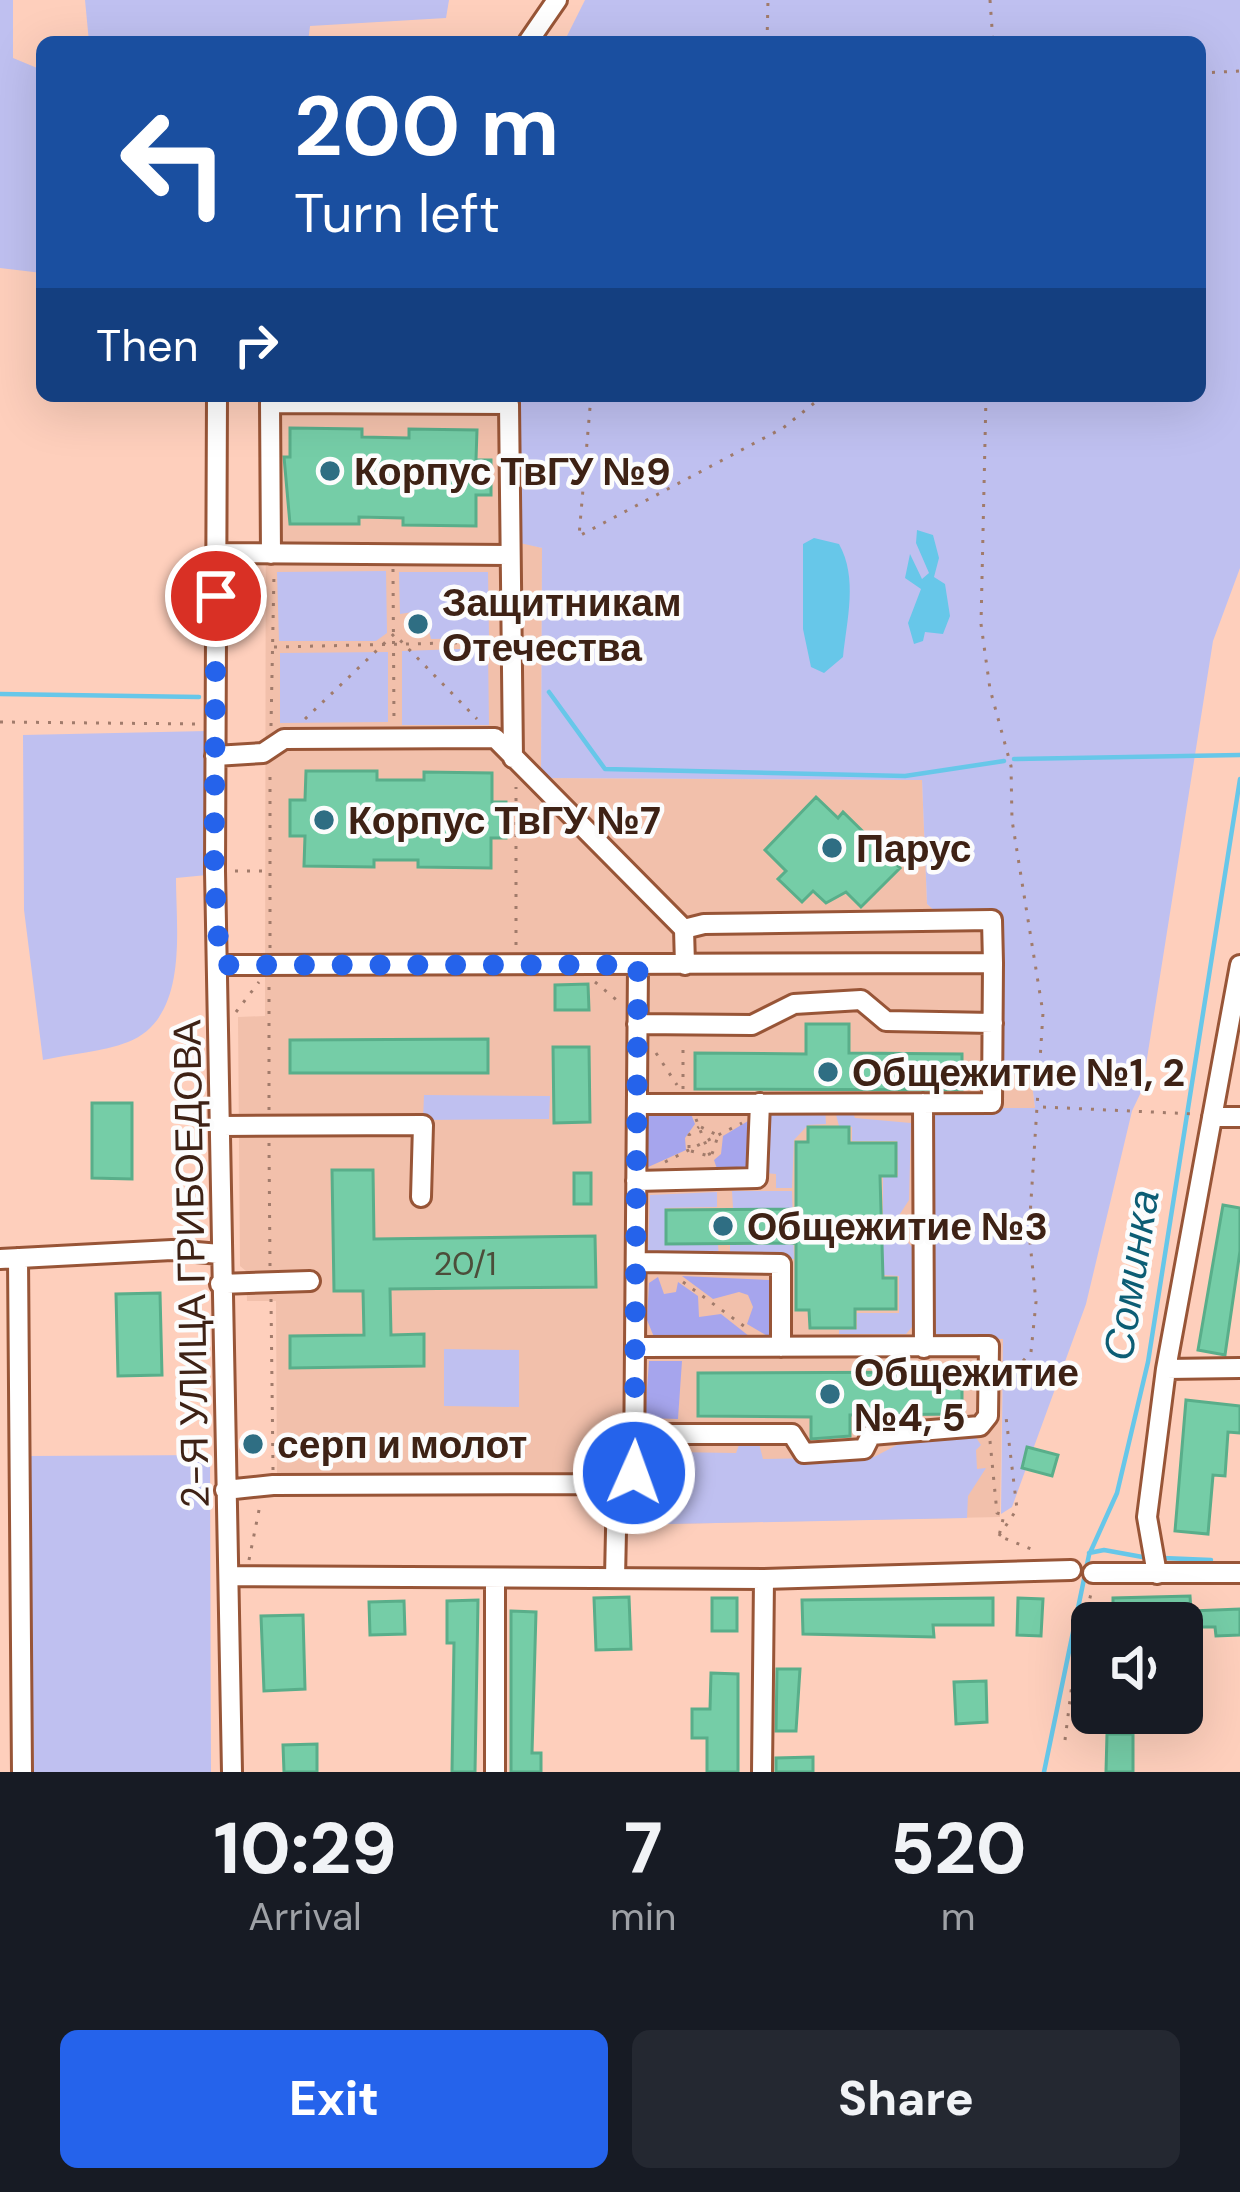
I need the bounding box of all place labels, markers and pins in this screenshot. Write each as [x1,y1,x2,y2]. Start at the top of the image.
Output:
place label: Корпус ТвГУ №9 [354,446,671,497]
marker: Корпус ТвГУ №9 [317,458,343,484]
pin [165,545,267,647]
place label: Защитникам Отечества [442,577,682,673]
marker: Защитникам Отечества [405,611,431,637]
place label: Корпус ТвГУ №7 [348,795,661,846]
marker: Корпус ТвГУ №7 [311,807,337,833]
place label: Парус [856,823,971,874]
marker: Парус [819,835,845,861]
place label: Общежитие №1, 2 [852,1047,1185,1098]
marker: Общежитие №1, 2 [815,1059,841,1085]
place label: Общежитие №3 [747,1201,1048,1252]
marker: Общежитие №3 [710,1213,736,1239]
place label: Общежитие №4, 5 [854,1347,1079,1443]
marker: Общежитие №4, 5 [817,1381,843,1407]
place label: серп и молот [277,1419,527,1470]
marker: серп и молот [240,1431,266,1457]

